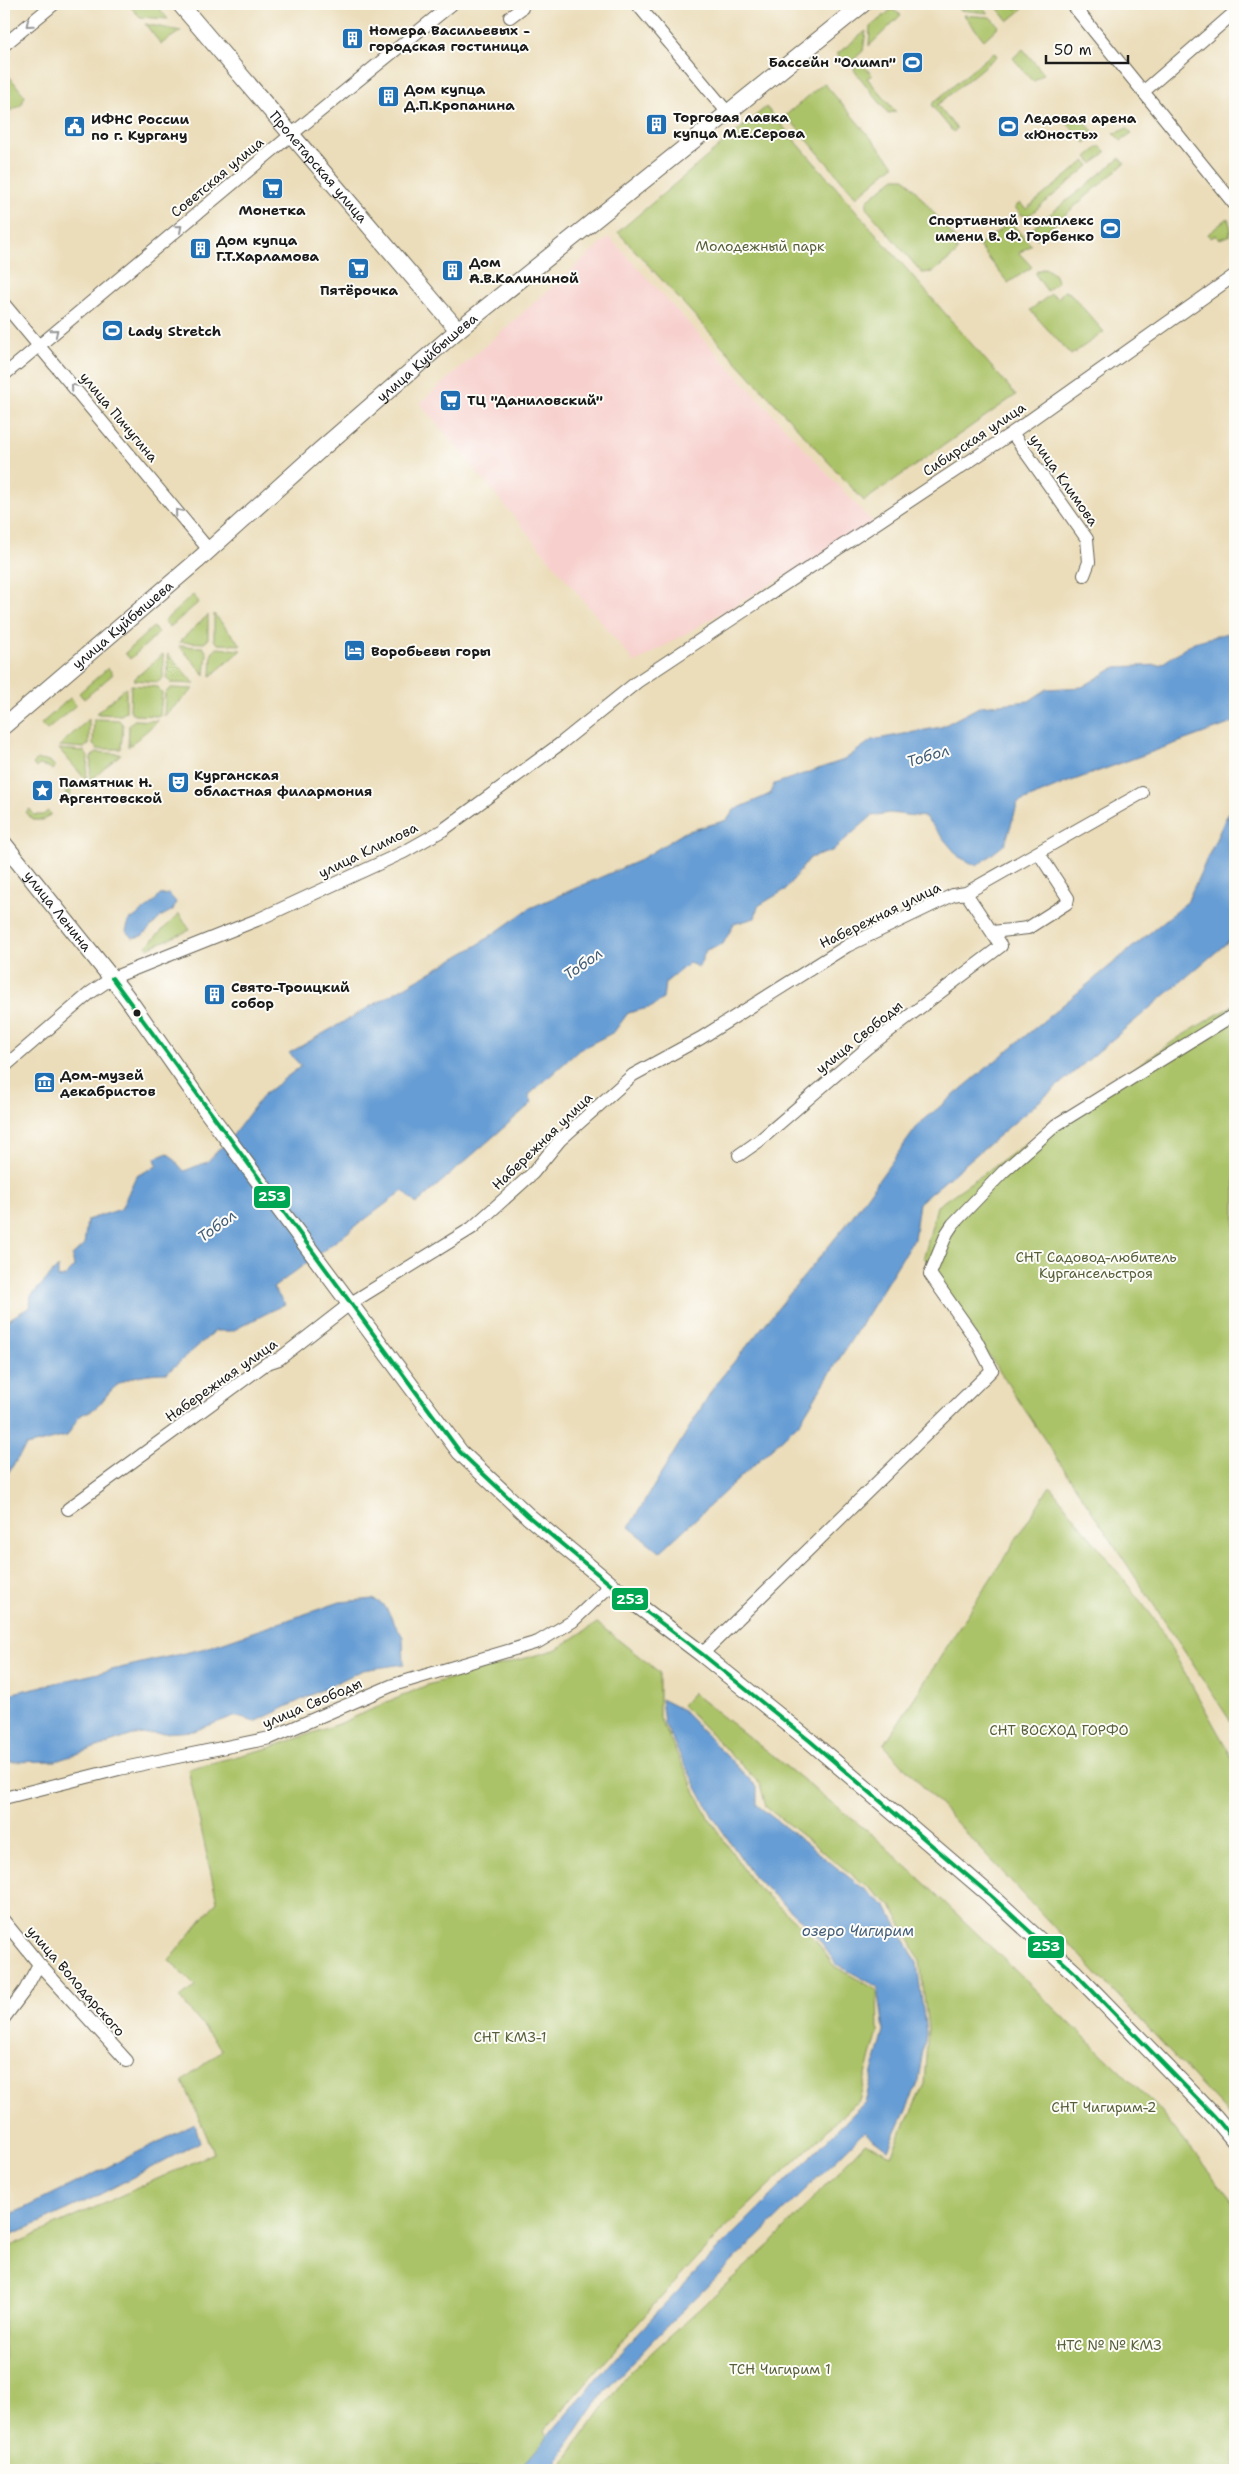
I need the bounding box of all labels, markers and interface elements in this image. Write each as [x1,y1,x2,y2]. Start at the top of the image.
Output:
one-way arrow [26,19,35,27]
place label: Номера Васильевых - городская гостиница [369,21,530,55]
building icon: Номера Васильевых - городская гостиница [341,26,365,50]
scale bar [1046,32,1129,64]
text: 50 m [1054,40,1092,60]
sports icon: Бассейн "Олимп" [900,50,924,74]
place label: Бассейн "Олимп" [769,53,896,71]
place label: Дом купца Д.П.Кропанина [404,80,515,114]
building icon: Дом купца Д.П.Кропанина [376,85,400,109]
street label: Пролетарская улица [266,107,372,227]
place label: Торговая лавка купца М.Е.Серова [673,108,805,142]
place label: Ледовая арена «Юность» [1024,109,1137,143]
place label: ИФНС России по г. Кургану [91,110,190,144]
building icon: Торговая лавка купца М.Е.Серова [645,113,669,137]
sports icon: Ледовая арена «Юность» [996,114,1020,138]
public building icon: ИФНС России по г. Кургану [63,115,87,139]
street label: Советская улица [167,133,267,221]
supermarket icon: Монетка [260,176,284,200]
place label: Монетка [239,201,306,219]
place label: Спортивный комплекс имени В. Ф. Горбенко [929,211,1094,245]
sports icon: Спортивный комплекс имени В. Ф. Горбенко [1098,216,1122,240]
one-way arrow [174,225,183,234]
place label: Дом купца Г.Т.Харламова [216,231,320,265]
building icon: Дом купца Г.Т.Харламова [188,236,212,260]
park label: Молодежный парк [695,237,825,255]
place label: Дом А.В.Калининой [469,253,579,287]
supermarket icon: Пятёрочка [347,256,371,280]
building icon: Дом А.В.Калининой [441,258,465,282]
place label: Пятёрочка [320,281,398,299]
street label: улица Куйбышева [373,309,481,406]
sports icon: Lady Stretch [100,319,124,343]
place label: Lady Stretch [128,322,221,340]
one-way arrow [49,329,58,338]
street label: улица Пичугина [76,368,162,466]
one-way arrow [71,384,80,393]
supermarket icon: ТЦ "Даниловский" [439,388,463,412]
place label: ТЦ "Даниловский" [467,391,603,409]
street label: Сибирская улица [919,398,1029,480]
street label: улица Климова [1026,430,1103,530]
one-way arrow [175,509,184,518]
street label: улица Куйбышева [68,576,177,673]
hotel icon: Воробьевы горы [343,639,367,663]
place label: Воробьевы горы [371,642,491,660]
water label: Тобол [904,740,952,772]
place label: Курганская областная филармония [194,766,372,800]
theatre icon: Курганская областная филармония [166,771,190,795]
place label: Памятник Н. Аргентовской [59,773,162,807]
place icon: Памятник Н. Аргентовской [31,778,55,802]
street label: улица Климова [315,818,421,882]
street label: улица Ленина [20,867,96,955]
street label: Набережная улица [816,878,944,952]
water label: Тобол [560,943,606,985]
place label: Свято-Троицкий собор [231,978,350,1012]
building icon: Свято-Троицкий собор [203,983,227,1007]
street label: улица Свободы [812,996,906,1078]
unlabelled marker [132,1008,142,1018]
place label: Дом-музей декабристов [60,1066,156,1100]
museum icon: Дом-музей декабристов [32,1071,56,1095]
street label: Набережная улица [488,1088,596,1194]
line badge: 253 [253,1185,291,1209]
text: 253 [258,1187,286,1205]
water label: Тобол [194,1205,240,1247]
park label: СНТ Садовод-любитель Кургансельстроя [1015,1248,1177,1282]
street label: Набережная улица [161,1334,281,1425]
line badge: 253 [611,1587,649,1611]
text: 253 [616,1590,644,1608]
street label: улица Свободы [259,1674,365,1732]
park label: СНТ ВОСХОД ГОРФО [989,1721,1129,1739]
water label: озеро Чигирим [802,1921,914,1941]
street label: улица Володарского [23,1922,129,2040]
line badge: 253 [1027,1935,1065,1959]
text: 253 [1032,1937,1060,1955]
park label: СНТ КМЗ-1 [473,2028,547,2046]
park label: СНТ Чигирим-2 [1051,2098,1157,2116]
park label: НТС № № КМЗ [1056,2336,1162,2354]
park label: ТСН Чигирим 1 [729,2360,831,2378]

